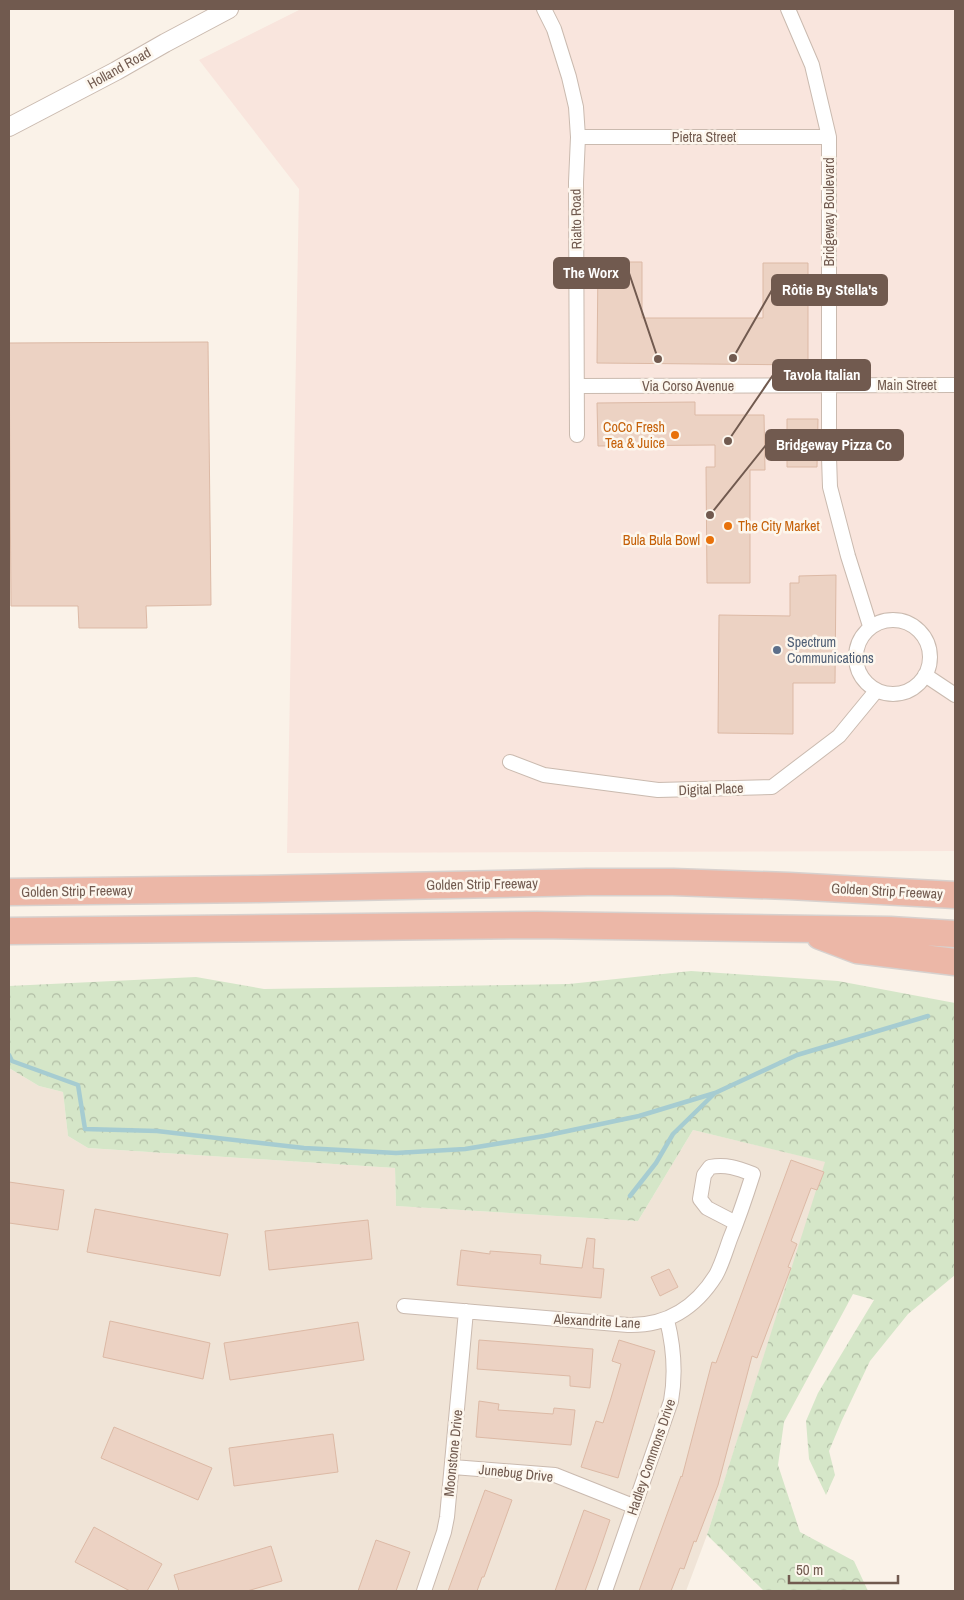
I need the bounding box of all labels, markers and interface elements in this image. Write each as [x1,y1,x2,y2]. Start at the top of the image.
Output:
street label: Holland Road [84,43,154,93]
street label: Pietra Street [672,128,736,146]
street label: Bridgeway Boulevard [820,157,838,267]
street label: Rialto Road [566,189,586,249]
callout: The Worx [554,258,629,288]
text: The Worx [563,262,619,283]
callout: Rôtie By Stella's [772,275,887,305]
text: Rôtie By Stella's [782,279,878,300]
callout: Tavola Italian [773,360,870,390]
text: Tavola Italian [783,364,861,385]
street label: Main Street [877,376,937,394]
street label: Via Corso Avenue [642,377,734,395]
place label: CoCo Fresh Tea & Juice [603,418,665,452]
marker: CoCo Fresh Tea & Juice [669,429,681,441]
callout: Bridgeway Pizza Co [766,430,903,460]
text: Bridgeway Pizza Co [776,434,892,455]
place label: The City Market [738,517,820,535]
marker: The City Market [722,520,734,532]
place label: Bula Bula Bowl [623,531,700,549]
marker: Bula Bula Bowl [704,534,716,546]
place label: Spectrum Communications [787,633,874,667]
marker: Spectrum Communications [771,644,783,656]
street label: Digital Place [678,779,744,799]
street label: Golden Strip Freeway [426,874,538,894]
street label: Golden Strip Freeway [831,879,943,903]
street label: Golden Strip Freeway [21,881,133,901]
street label: Alexandrite Lane [552,1310,641,1332]
street label: Hadley Commons Drive [623,1396,679,1518]
street label: Moonstone Drive [439,1409,467,1497]
street label: Junebug Drive [478,1460,554,1486]
scale bar [789,1552,898,1584]
text: 50 m [796,1559,823,1580]

